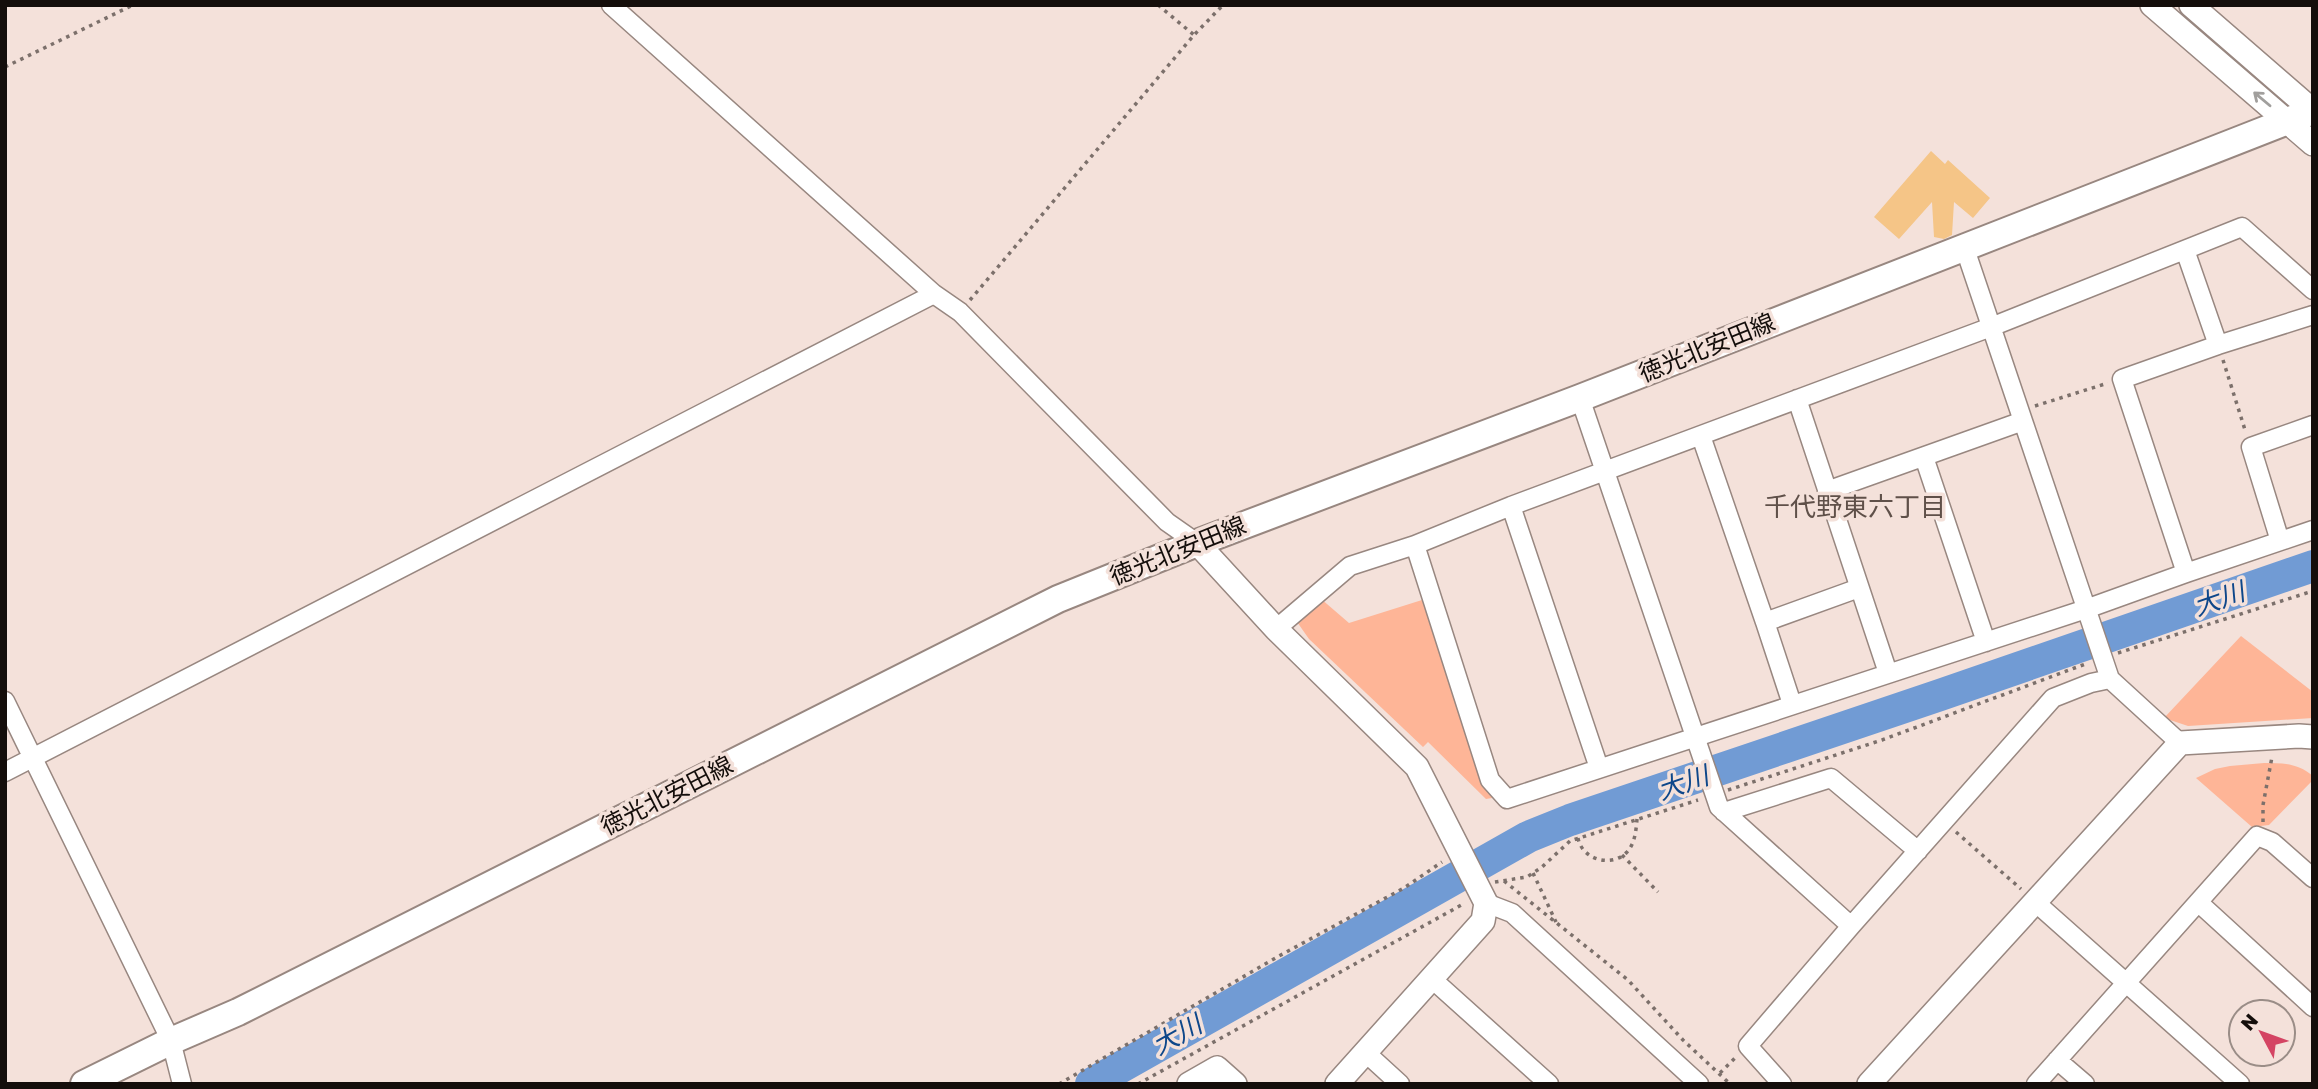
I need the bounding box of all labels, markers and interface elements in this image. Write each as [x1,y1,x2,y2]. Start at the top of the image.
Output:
one-way arrow [2253,91,2271,107]
street label: 徳光北安田線 [1634,306,1779,387]
district label: 千代野東六丁目 [1764,491,1946,522]
street label: 徳光北安田線 [1105,509,1250,590]
water label: 大川 [2189,574,2251,622]
street label: 徳光北安田線 [596,749,737,840]
water label: 大川 [1653,758,1715,806]
north arrow [2227,998,2297,1068]
water label: 大川 [1146,1007,1210,1061]
text: N [2235,1009,2262,1035]

